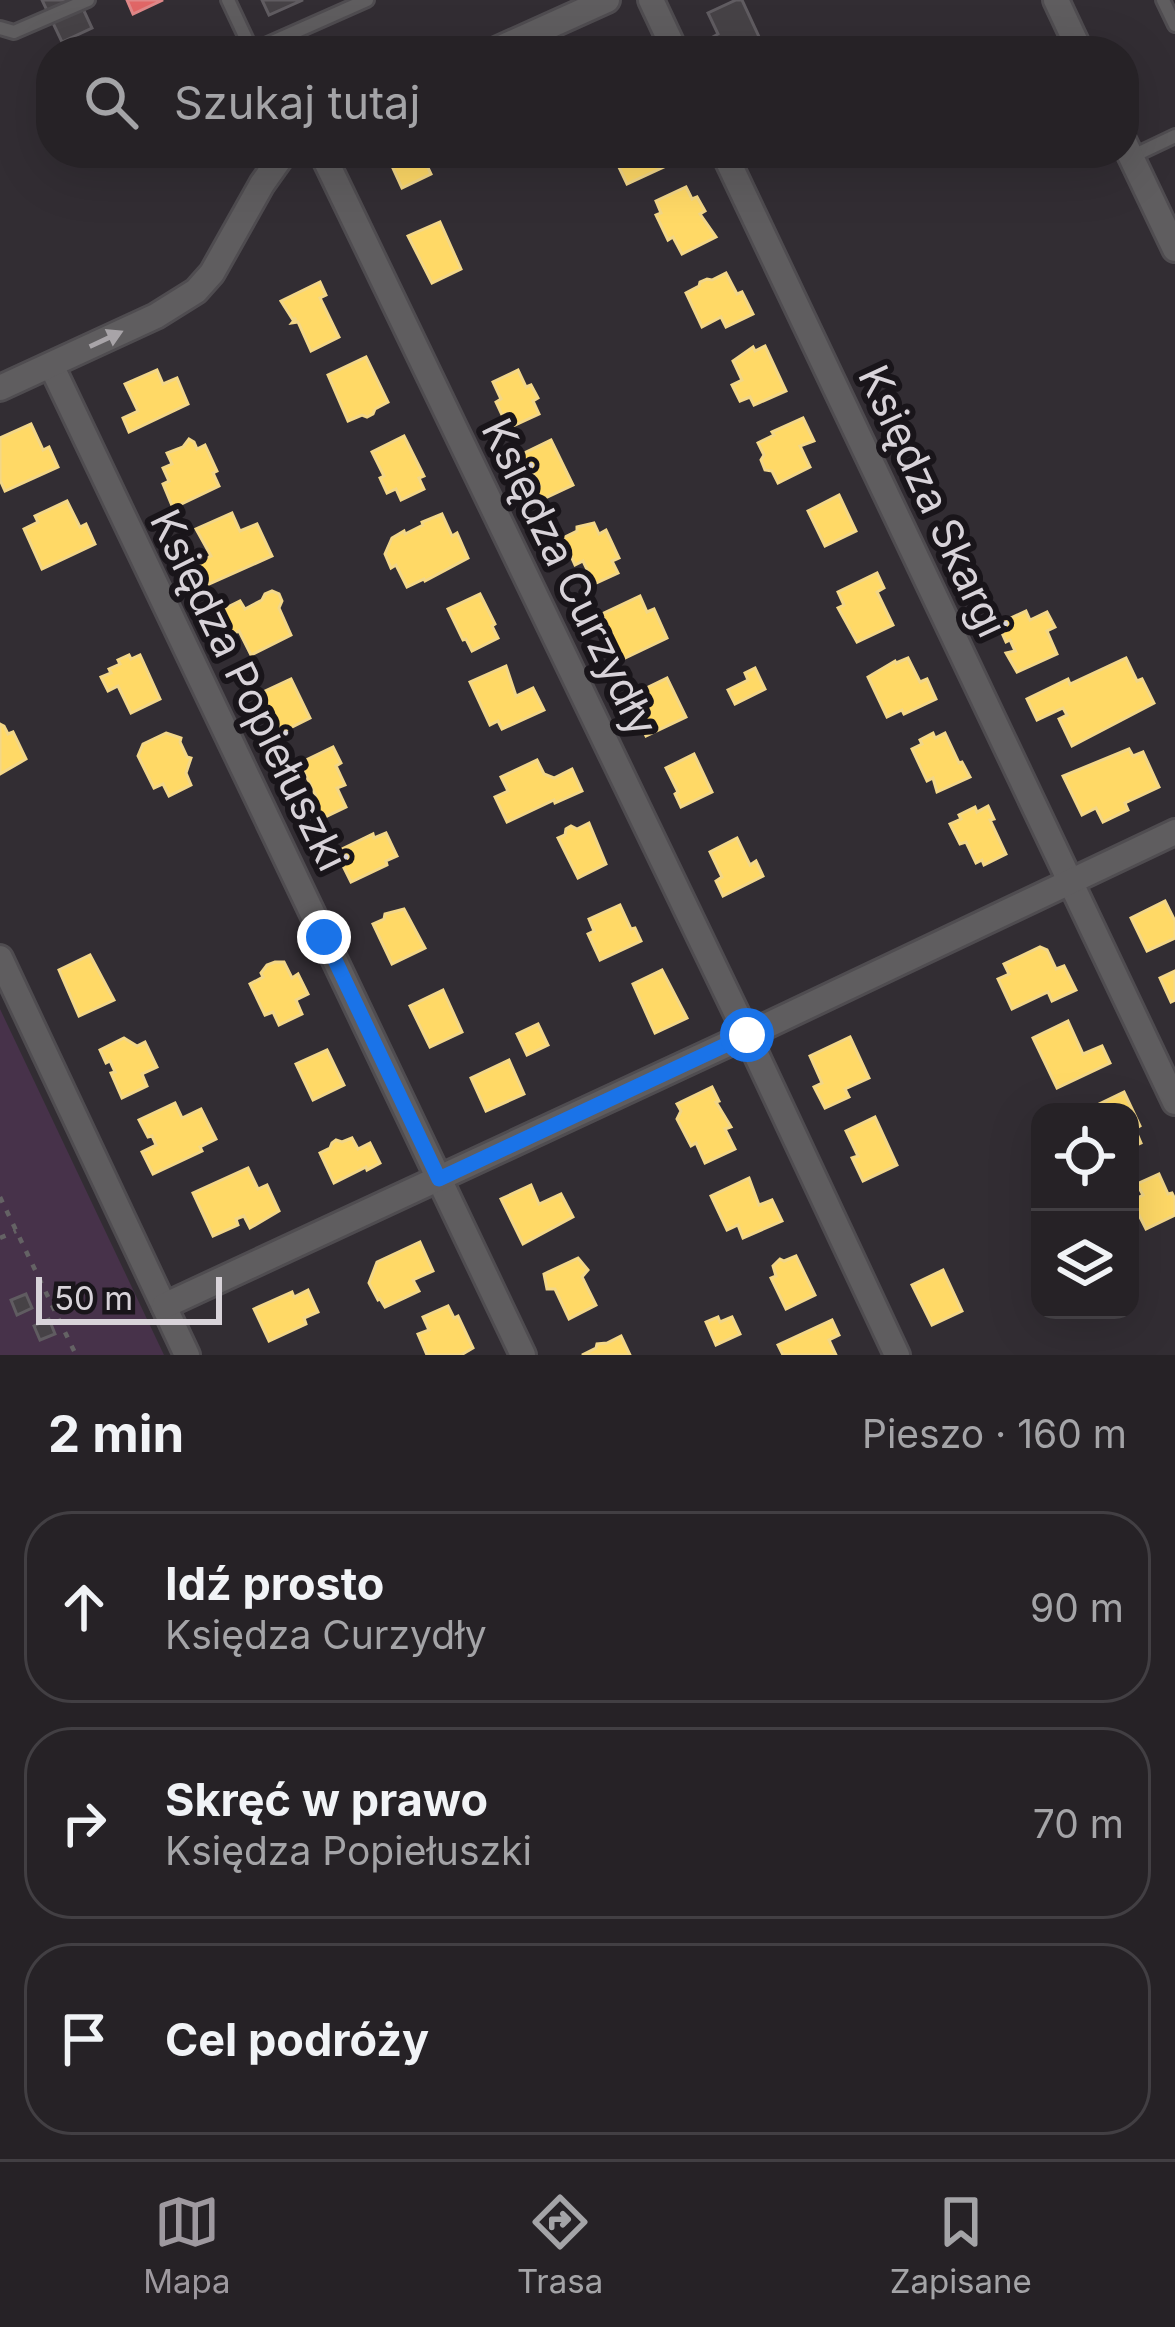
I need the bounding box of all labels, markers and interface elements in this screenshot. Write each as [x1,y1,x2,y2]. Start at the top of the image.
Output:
search box [36,36,1139,168]
icon: search [78,69,144,135]
text: Szukaj tutaj [174,75,420,130]
one-way arrow [89,329,124,349]
street label: Księdza Skargi [848,357,1019,645]
street label: Księdza Curzydły [472,410,669,744]
street label: Księdza Popiełuszki [140,501,359,879]
route end [297,910,351,964]
route start [720,1008,774,1062]
map controls [1031,1103,1139,1319]
button: locate [1031,1103,1139,1211]
button: layers [1031,1211,1139,1319]
scale bar [36,1271,222,1324]
text: 50 m [54,1278,133,1318]
text: 2 min [48,1403,184,1464]
text: Pieszo · 160 m [862,1410,1127,1457]
text: Idź prosto [165,1556,384,1611]
icon: ahead [51,1574,117,1640]
text: 90 m [1030,1584,1124,1631]
text: Księdza Curzydły [165,1611,487,1658]
text: Skręć w prawo [165,1772,488,1827]
icon: right [51,1790,117,1856]
text: 70 m [1033,1800,1124,1847]
text: Księdza Popiełuszki [165,1827,532,1874]
icon: arrive [51,2006,117,2072]
text: Cel podróży [165,2012,429,2067]
tab: Mapa [143,2189,231,2301]
tab: Trasa [517,2189,603,2301]
tab: Zapisane [890,2189,1032,2301]

